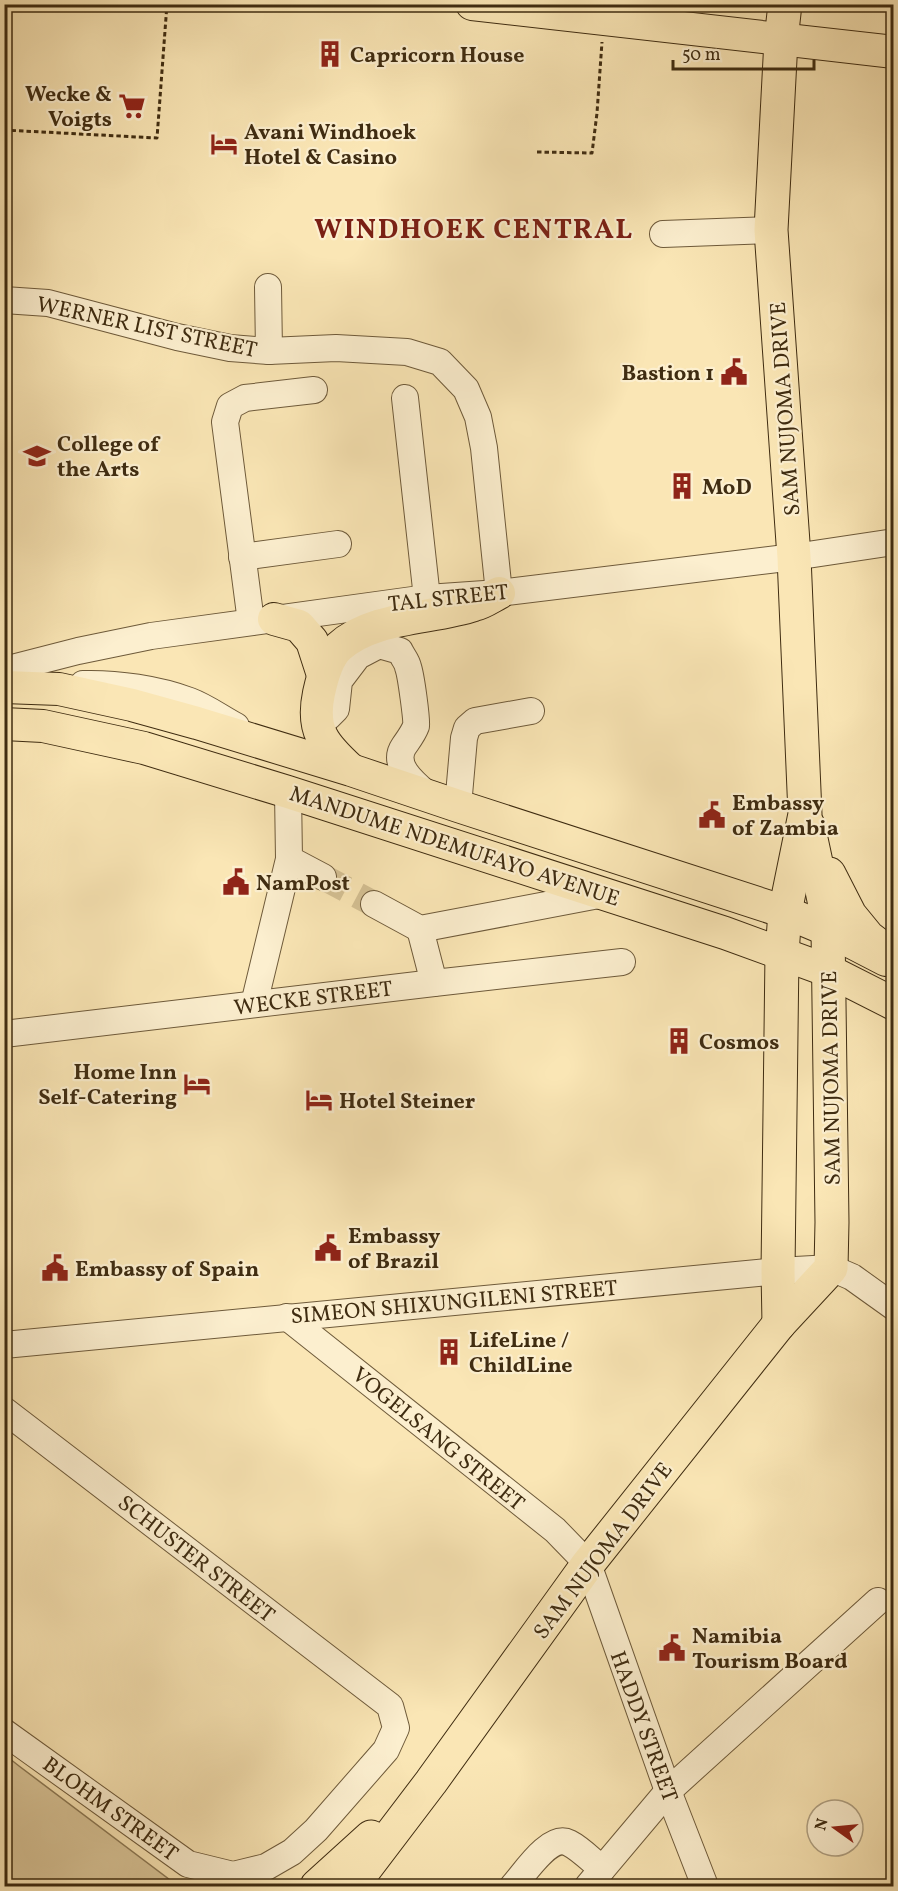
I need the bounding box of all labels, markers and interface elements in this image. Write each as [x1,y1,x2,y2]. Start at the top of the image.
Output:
scale bar [673,33,814,71]
building icon: Capricorn House [315,39,345,69]
place label: Capricorn House [350,41,524,72]
text: 50 m [682,43,721,68]
place label: Wecke & Voigts [25,80,112,136]
supermarket icon: Wecke & Voigts [117,91,147,121]
place label: Avani Windhoek Hotel & Casino [244,118,416,174]
hotel icon: Avani Windhoek Hotel & Casino [209,129,239,159]
district label: WINDHOEK CENTRAL [314,211,634,250]
street label: WERNER LIST STREET [33,290,260,367]
street label: SAM NUJOMA DRIVE [764,301,809,517]
public building icon: Bastion 1 [719,357,749,387]
place label: Bastion 1 [621,359,714,390]
place label: College of the Arts [57,430,161,486]
school or university icon: College of the Arts [22,441,52,471]
building icon: MoD [667,471,697,501]
place label: MoD [702,473,752,504]
street label: TAL STREET [386,578,510,621]
street label: MANDUME NDEMUFAYO AVENUE [285,779,623,915]
place label: Embassy of Zambia [732,789,839,845]
public building icon: Embassy of Zambia [697,800,727,830]
public building icon: NamPost [221,867,251,897]
place label: NamPost [256,869,350,900]
street label: SAM NUJOMA DRIVE [815,970,850,1186]
street label: WECKE STREET [232,974,395,1025]
building icon: Cosmos [664,1026,694,1056]
place label: Cosmos [699,1028,779,1059]
place label: Home Inn Self-Catering [38,1058,177,1114]
hotel icon: Home Inn Self-Catering [182,1069,212,1099]
hotel icon: Hotel Steiner [304,1085,334,1115]
place label: Hotel Steiner [339,1087,476,1118]
place label: Embassy of Brazil [348,1222,441,1278]
public building icon: Embassy of Brazil [313,1233,343,1263]
public building icon: Embassy of Spain [40,1253,70,1283]
place label: Embassy of Spain [75,1255,259,1286]
street label: SIMEON SHIXUNGILENI STREET [289,1274,619,1333]
place label: LifeLine / ChildLine [469,1326,573,1382]
building icon: LifeLine / ChildLine [434,1337,464,1367]
street label: VOGELSANG STREET [344,1360,531,1520]
street label: SAM NUJOMA DRIVE [527,1456,681,1647]
street label: SCHUSTER STREET [110,1489,281,1631]
place label: Namibia Tourism Board [692,1622,848,1678]
public building icon: Namibia Tourism Board [657,1633,687,1663]
street label: HADDY STREET [601,1647,684,1807]
street label: BLOHM STREET [35,1750,184,1870]
north arrow [805,1798,865,1858]
text: N [810,1816,835,1833]

